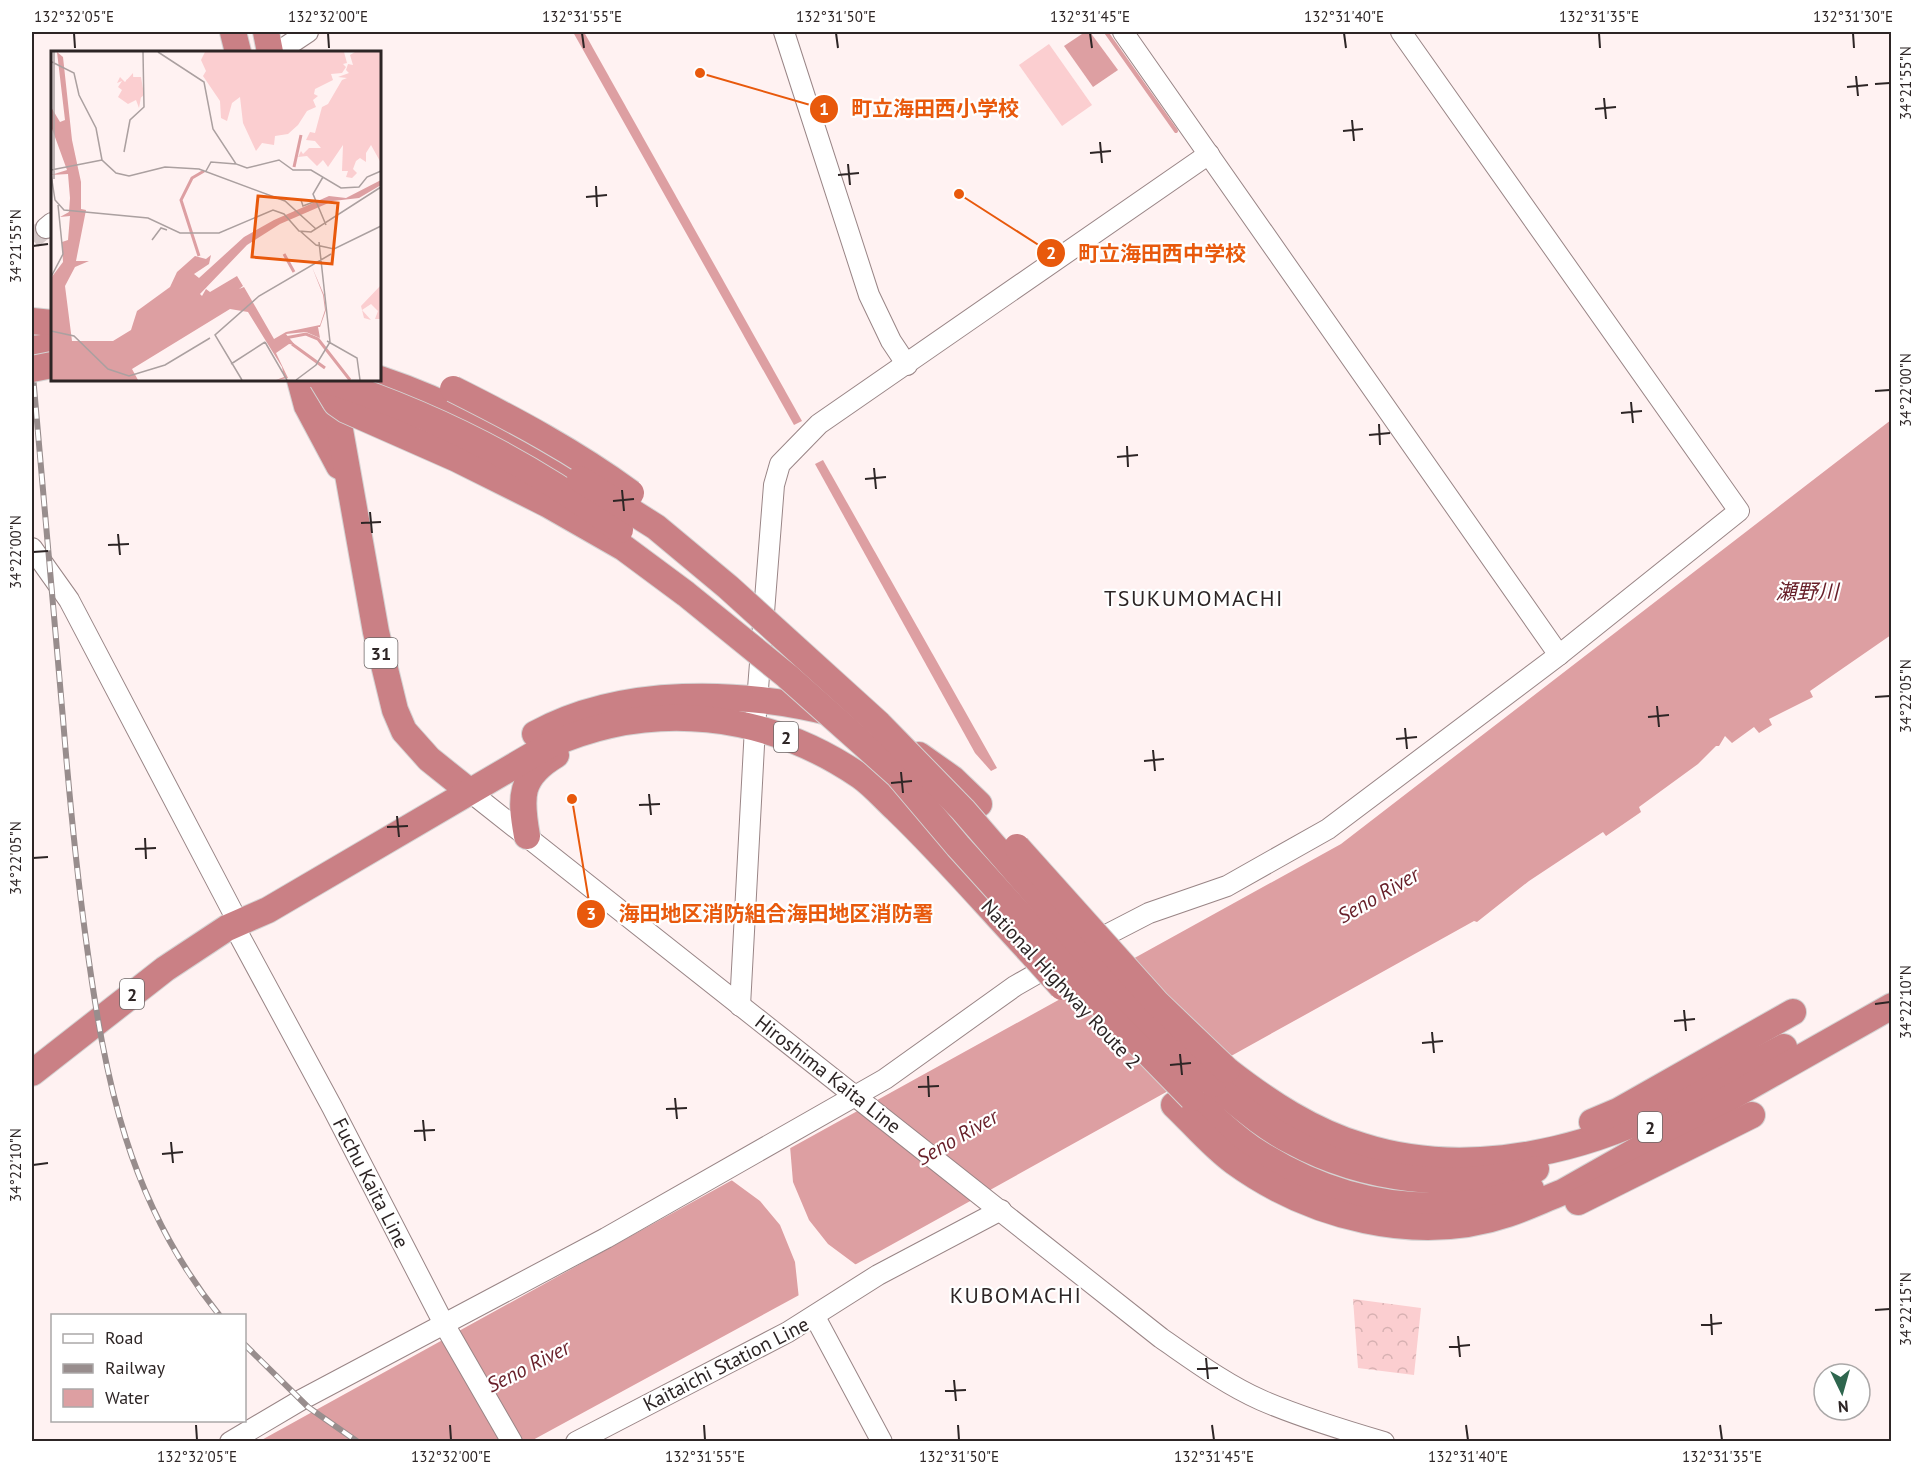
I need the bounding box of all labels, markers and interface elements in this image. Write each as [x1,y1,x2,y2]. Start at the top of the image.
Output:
text: 132°32'05"E [34,7,114,26]
text: 132°32'00"E [288,7,368,26]
text: 132°31'55"E [542,7,622,26]
text: 132°31'50"E [796,7,876,26]
text: 132°31'45"E [1050,7,1130,26]
text: 132°31'40"E [1304,7,1384,26]
text: 132°31'35"E [1559,7,1639,26]
text: 132°31'30"E [1813,7,1893,26]
text: 34°21'55"N [1896,46,1915,120]
inset map [51,51,381,381]
callout: 町立海田西小学校 [809,89,1031,128]
text: 町立海田西小学校 [851,95,1019,122]
text: 1 [819,97,829,120]
text: 34°21'55"N [6,209,25,283]
callout: 町立海田西中学校 [1036,234,1258,273]
text: 町立海田西中学校 [1078,240,1246,267]
text: 2 [1046,241,1056,264]
text: 34°22'00"N [1896,353,1915,427]
text: 34°22'00"N [6,515,25,589]
water label: 瀬野川 [1776,578,1840,605]
district label: TSUKUMOMACHI [1104,584,1284,612]
road number: 31 [364,638,398,668]
text: 34°22'05"N [1896,659,1915,733]
road number: 2 [774,722,798,752]
text: 34°22'05"N [6,821,25,895]
water label: Seno River [1332,860,1426,929]
callout: 海田地区消防組合海田地区消防署 [576,894,945,933]
street label: National Highway Route 2 [976,894,1146,1074]
text: 海田地区消防組合海田地区消防署 [619,900,934,927]
text: 3 [586,902,596,925]
text: 34°22'10"N [1896,965,1915,1039]
road number: 2 [120,979,144,1009]
street label: Hiroshima Kaita Line [750,1009,906,1139]
water label: Seno River [911,1102,1005,1171]
road number: 2 [1638,1112,1662,1142]
street label: Fuchu Kaita Line [327,1113,415,1253]
text: 34°22'10"N [6,1128,25,1202]
text: 34°22'15"N [1896,1272,1915,1346]
district label: KUBOMACHI [950,1281,1082,1309]
street label: Kaitaichi Station Line [639,1311,813,1417]
legend [51,1314,246,1422]
text: Road [105,1326,143,1349]
water label: Seno River [482,1333,576,1398]
text: Railway [105,1356,166,1379]
north arrow [1812,1362,1872,1422]
text: Water [105,1386,149,1409]
text: N [1837,1397,1849,1417]
text: 132°32'05"E [157,1447,237,1466]
text: 132°32'00"E [411,1447,491,1466]
text: 132°31'55"E [665,1447,745,1466]
text: 132°31'50"E [919,1447,999,1466]
text: 132°31'45"E [1174,1447,1254,1466]
text: 132°31'40"E [1428,1447,1508,1466]
text: 132°31'35"E [1682,1447,1762,1466]

